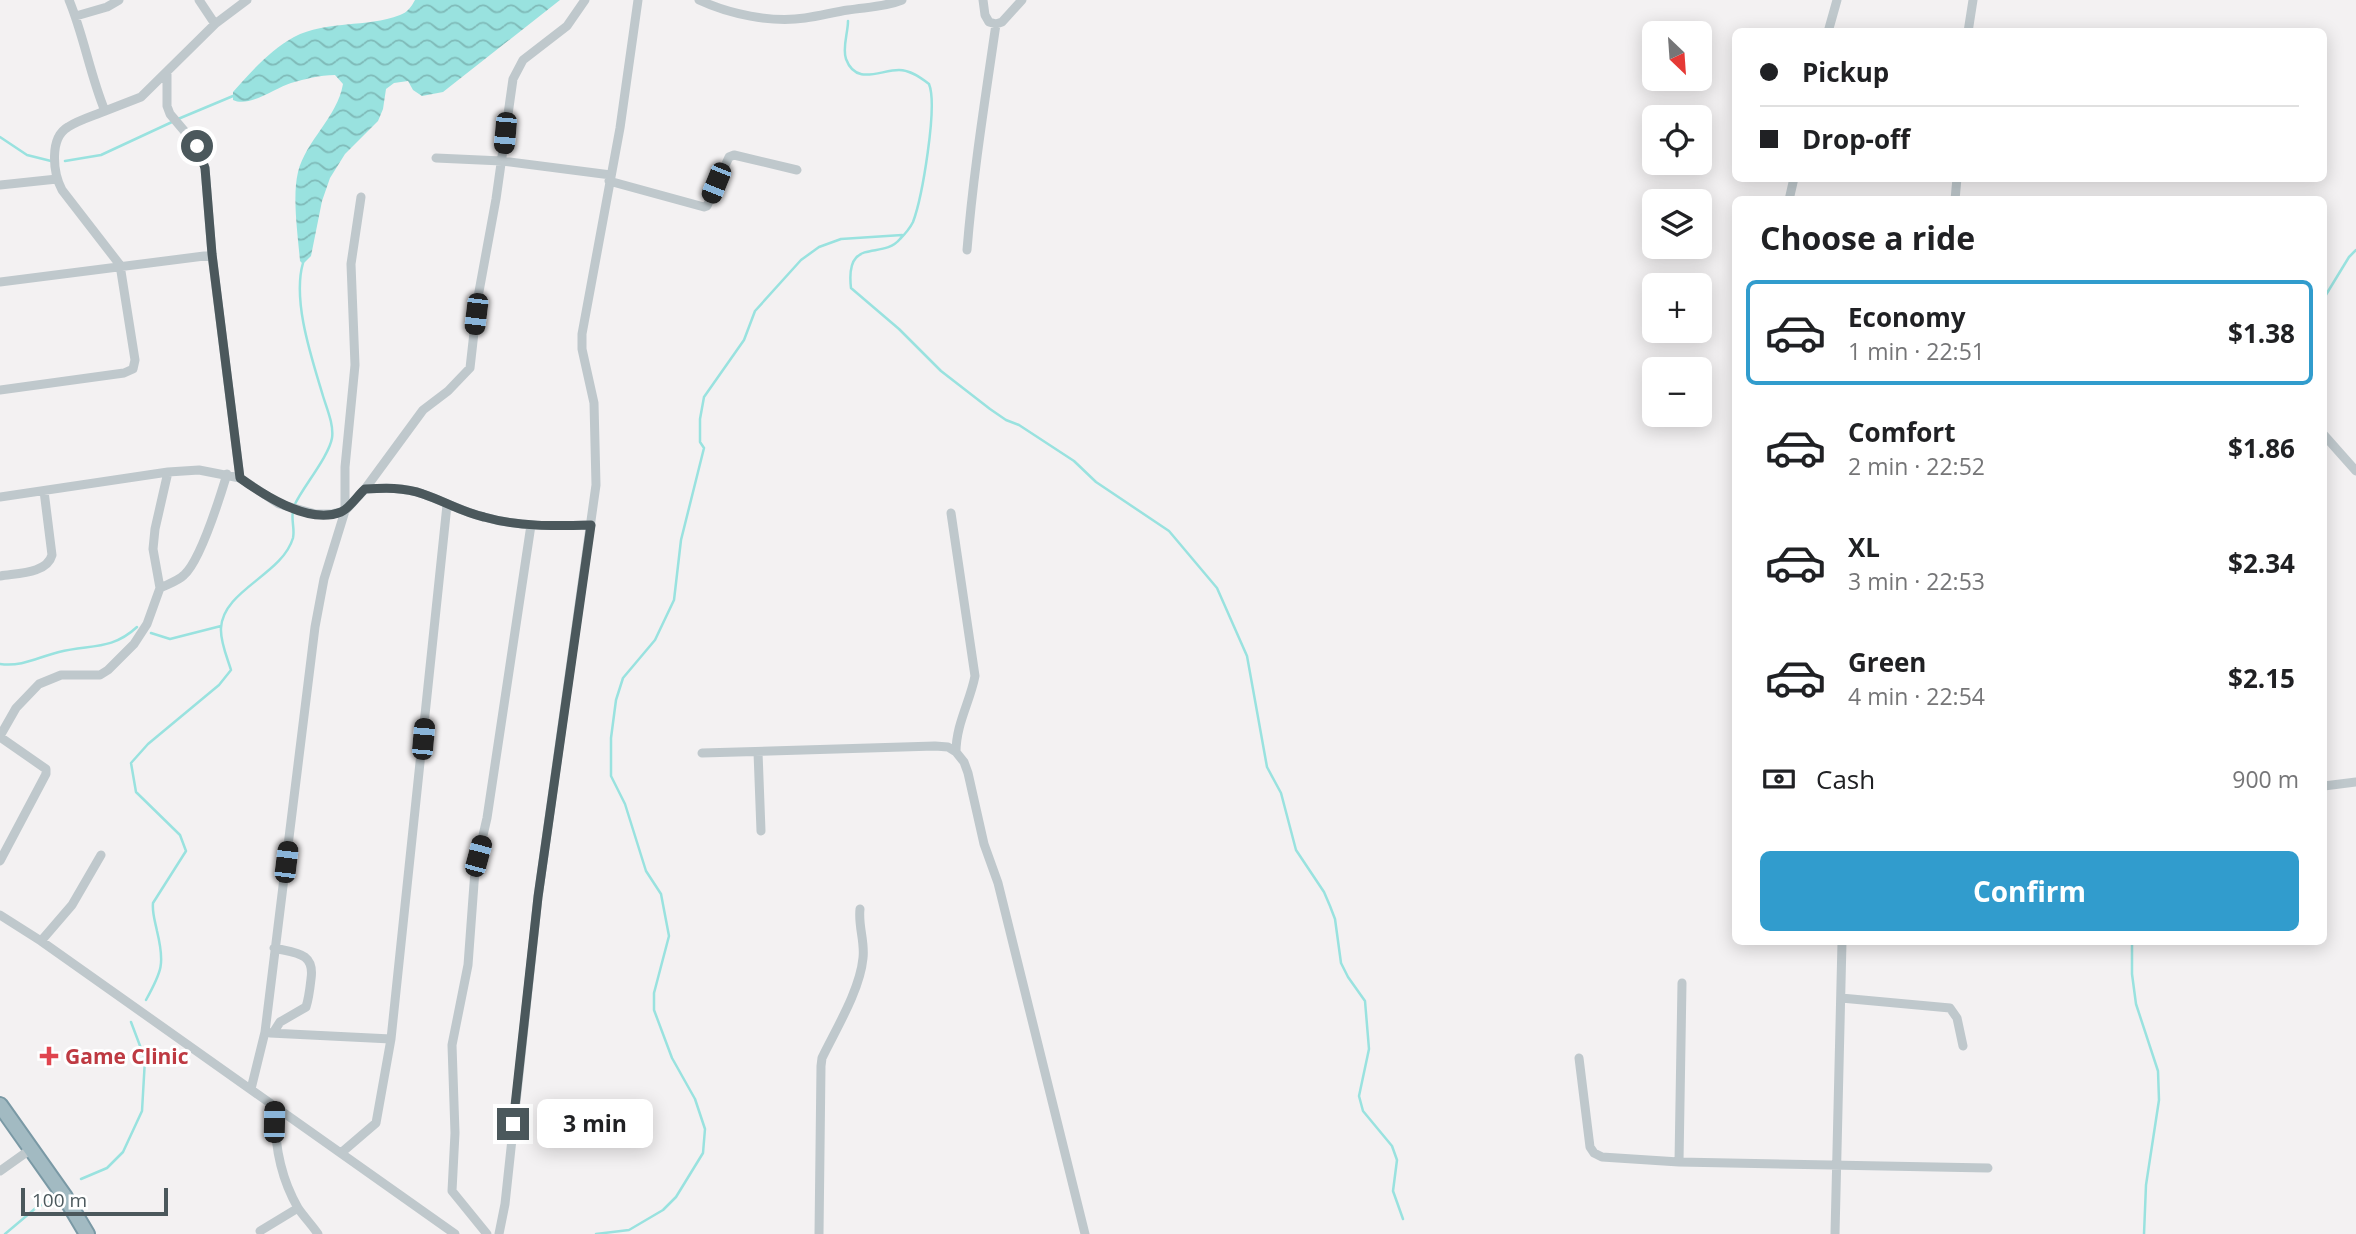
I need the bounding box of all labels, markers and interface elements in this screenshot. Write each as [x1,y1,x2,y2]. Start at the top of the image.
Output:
north arrow [1642,21,1712,91]
map controls [1642,21,1712,427]
text: Pickup [1802,54,1889,90]
button: locate [1642,105,1712,175]
car [493,111,518,155]
text: Drop-off [1802,121,1910,157]
route start [181,130,213,162]
car [699,160,734,206]
button: layers [1642,189,1712,259]
text: Choose a ride [1760,216,1975,259]
button: + [1642,273,1712,343]
car [464,292,489,336]
text: Economy [1848,299,1966,335]
icon: car [1764,301,1827,364]
text: $1.38 [2228,315,2295,351]
text: 1 min · 22:51 [1848,335,1985,367]
button: − [1642,357,1712,427]
text: Comfort [1848,414,1955,450]
icon: car [1764,416,1827,479]
text: $1.86 [2228,430,2295,466]
text: 2 min · 22:52 [1848,450,1985,482]
text: XL [1848,529,1880,565]
icon: car [1764,531,1827,594]
text: $2.34 [2228,545,2295,581]
text: 3 min · 22:53 [1848,565,1985,597]
text: Green [1848,644,1926,680]
icon: car [1764,646,1827,709]
text: $2.15 [2228,660,2295,696]
text: 4 min · 22:54 [1848,680,1985,712]
car [411,717,436,761]
icon: cash [1760,760,1798,798]
text: Cash [1816,761,1875,797]
text: 900 m [2232,763,2299,795]
car [463,833,494,879]
car [274,840,299,884]
button: Confirm [1760,851,2299,931]
place label: Game Clinic [65,1042,189,1070]
marker: Game Clinic [39,1046,59,1066]
callout: 3 min [538,1100,653,1148]
car [264,1101,285,1143]
text: 3 min [563,1107,627,1139]
route end [497,1108,529,1140]
scale bar [21,1185,168,1217]
text: 100 m [32,1187,87,1213]

